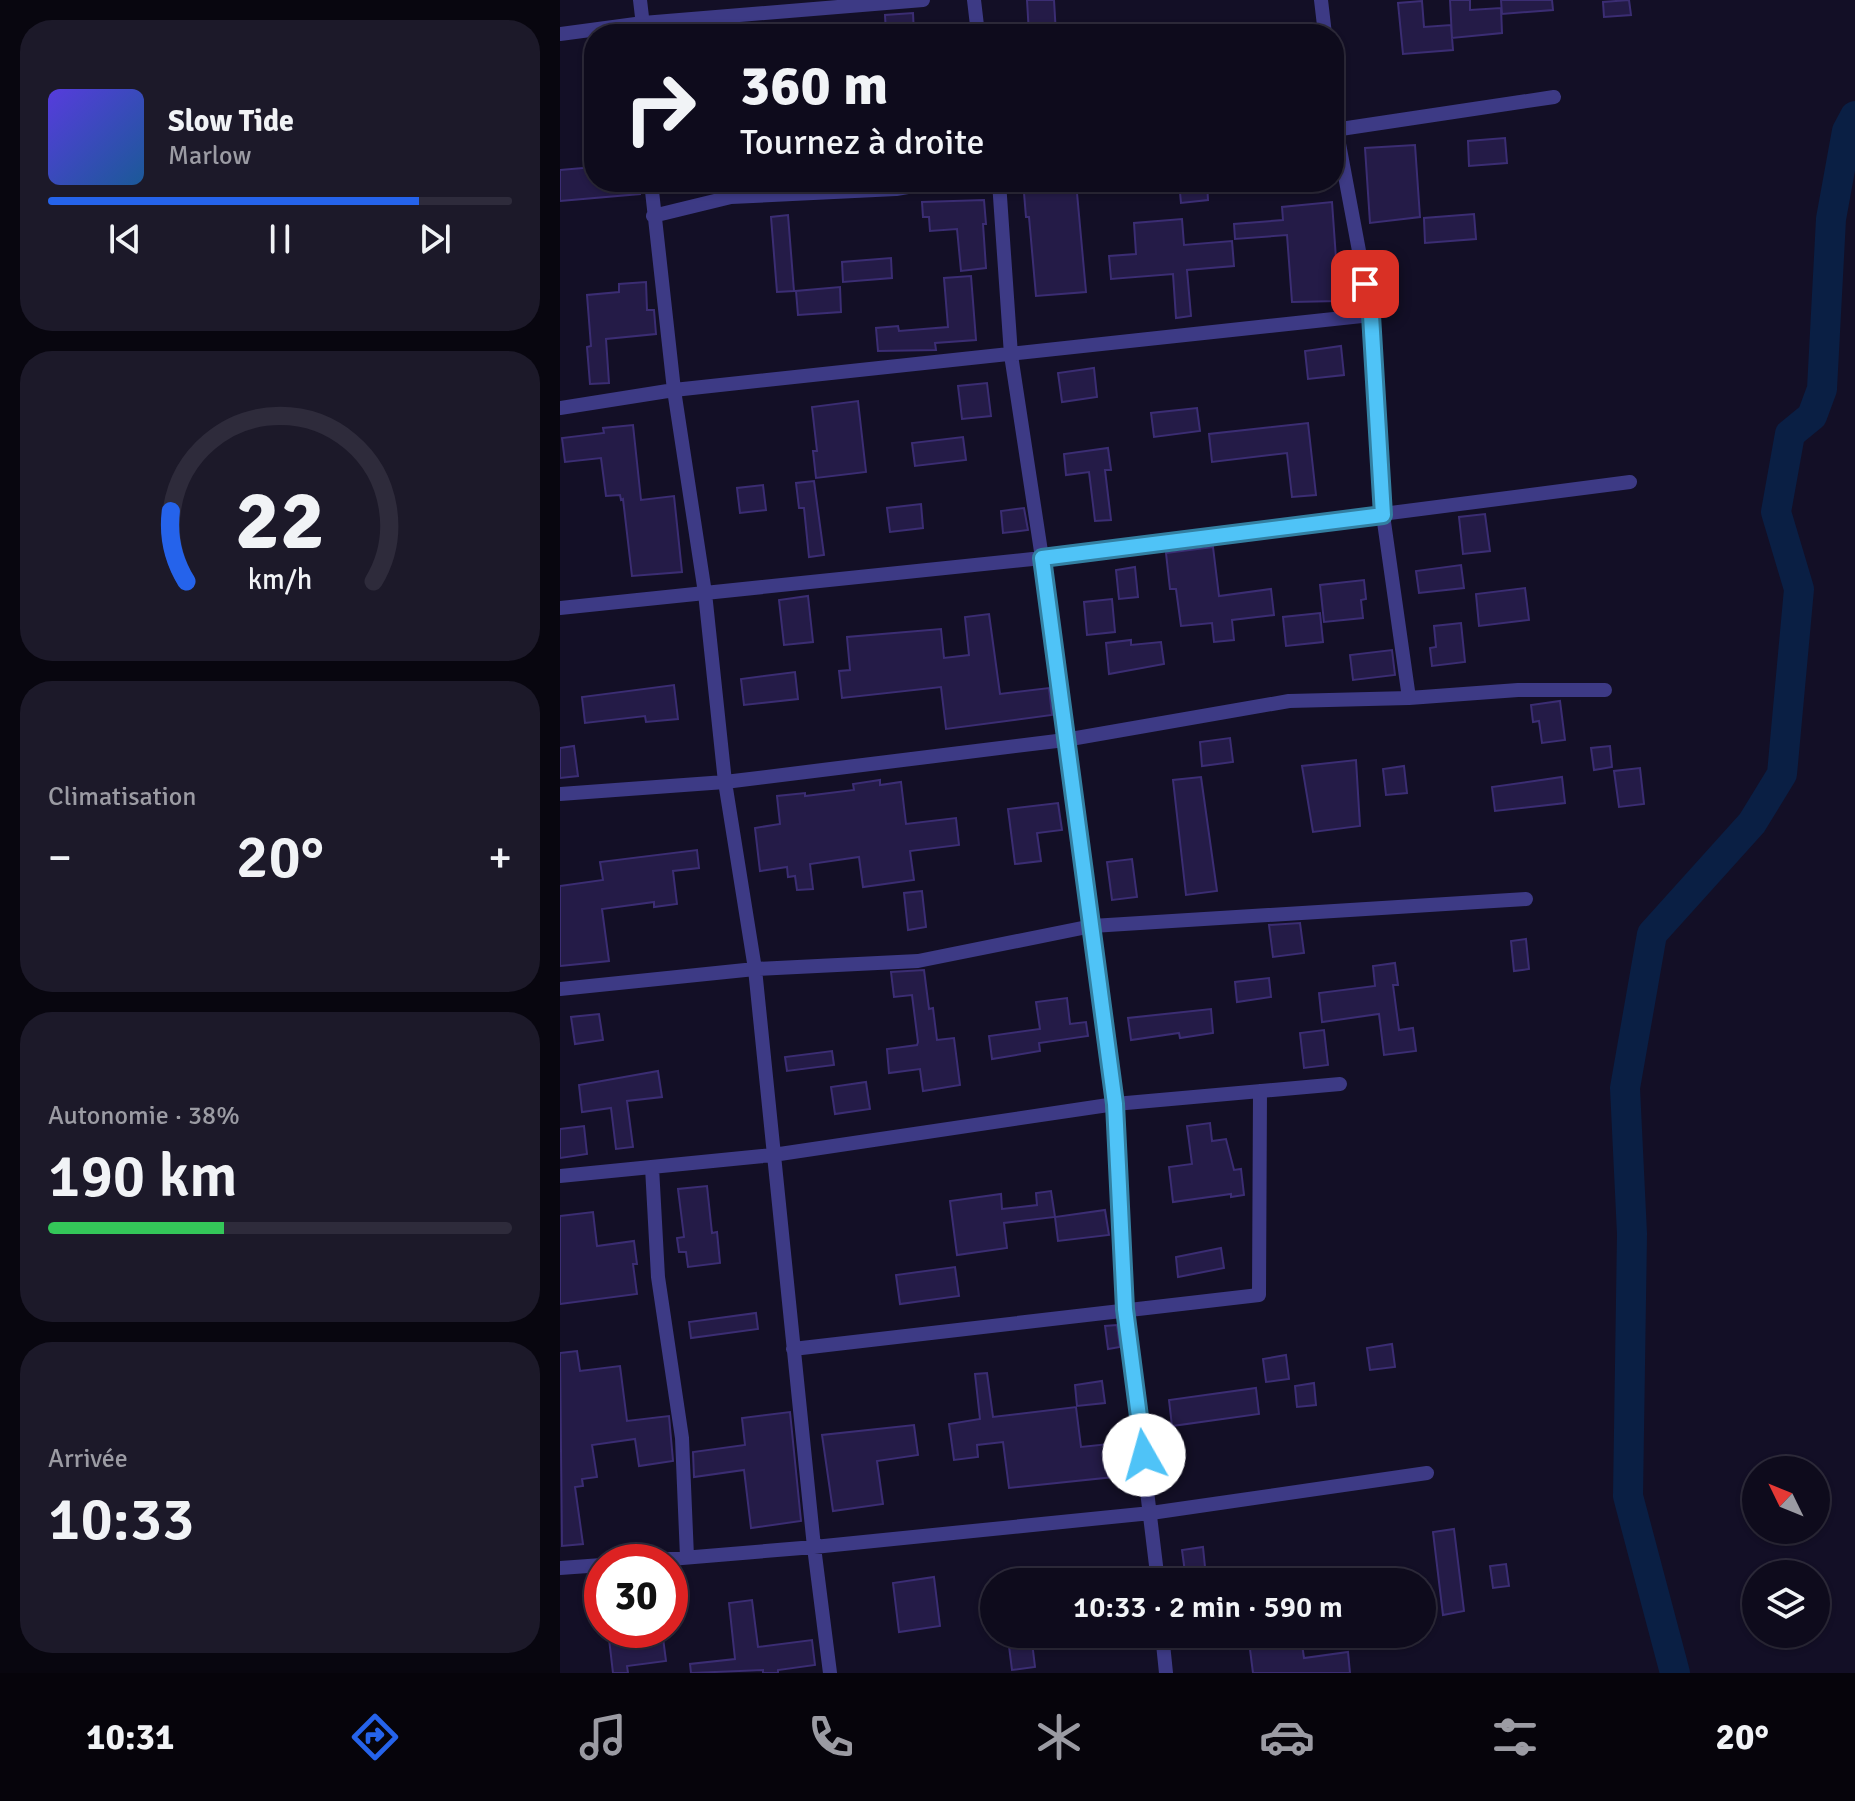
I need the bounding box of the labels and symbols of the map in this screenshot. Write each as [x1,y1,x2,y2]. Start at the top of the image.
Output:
pin [1331,250,1399,318]
position arrow [1102,1413,1186,1497]
north arrow [1742,1456,1830,1544]
speed limit sign: 30 [584,1544,688,1648]

